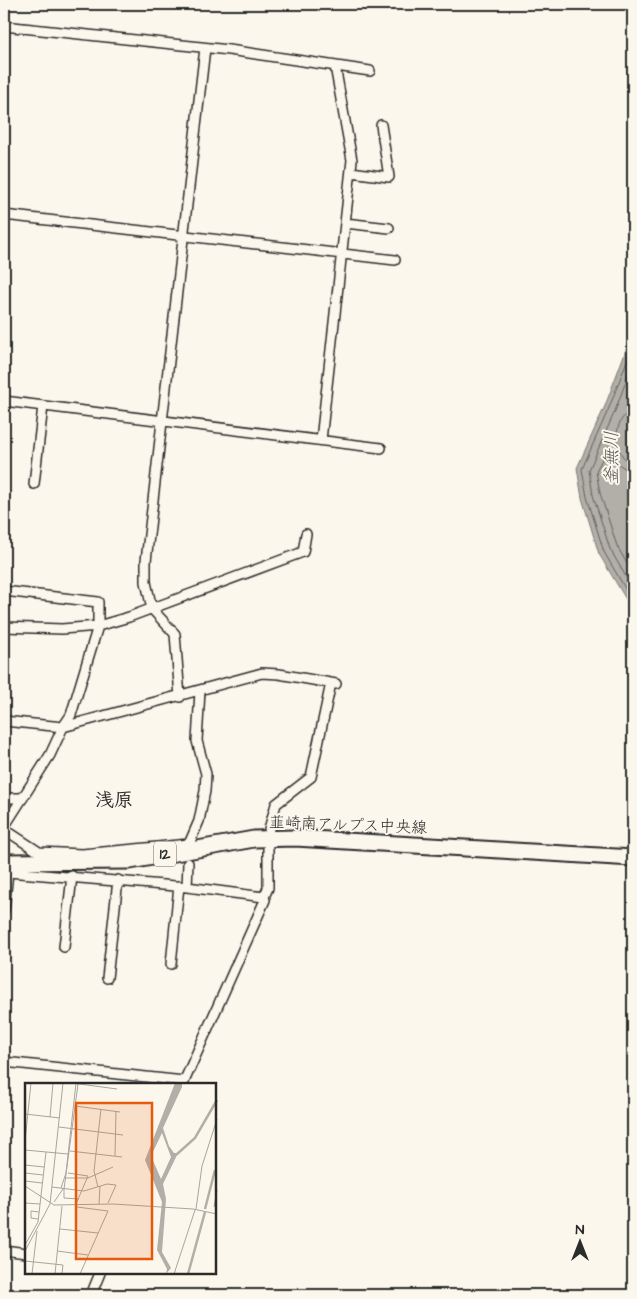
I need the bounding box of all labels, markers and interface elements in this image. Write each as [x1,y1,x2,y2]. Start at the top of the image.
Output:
water label: 釜無川 [599,431,624,485]
district label: 浅原 [95,787,133,814]
street label: 韮崎南アルプス中央線 [268,811,428,839]
road number: 12 [154,842,176,866]
inset map [25,1083,216,1274]
north arrow [554,1216,604,1266]
text: N [576,1220,585,1240]

